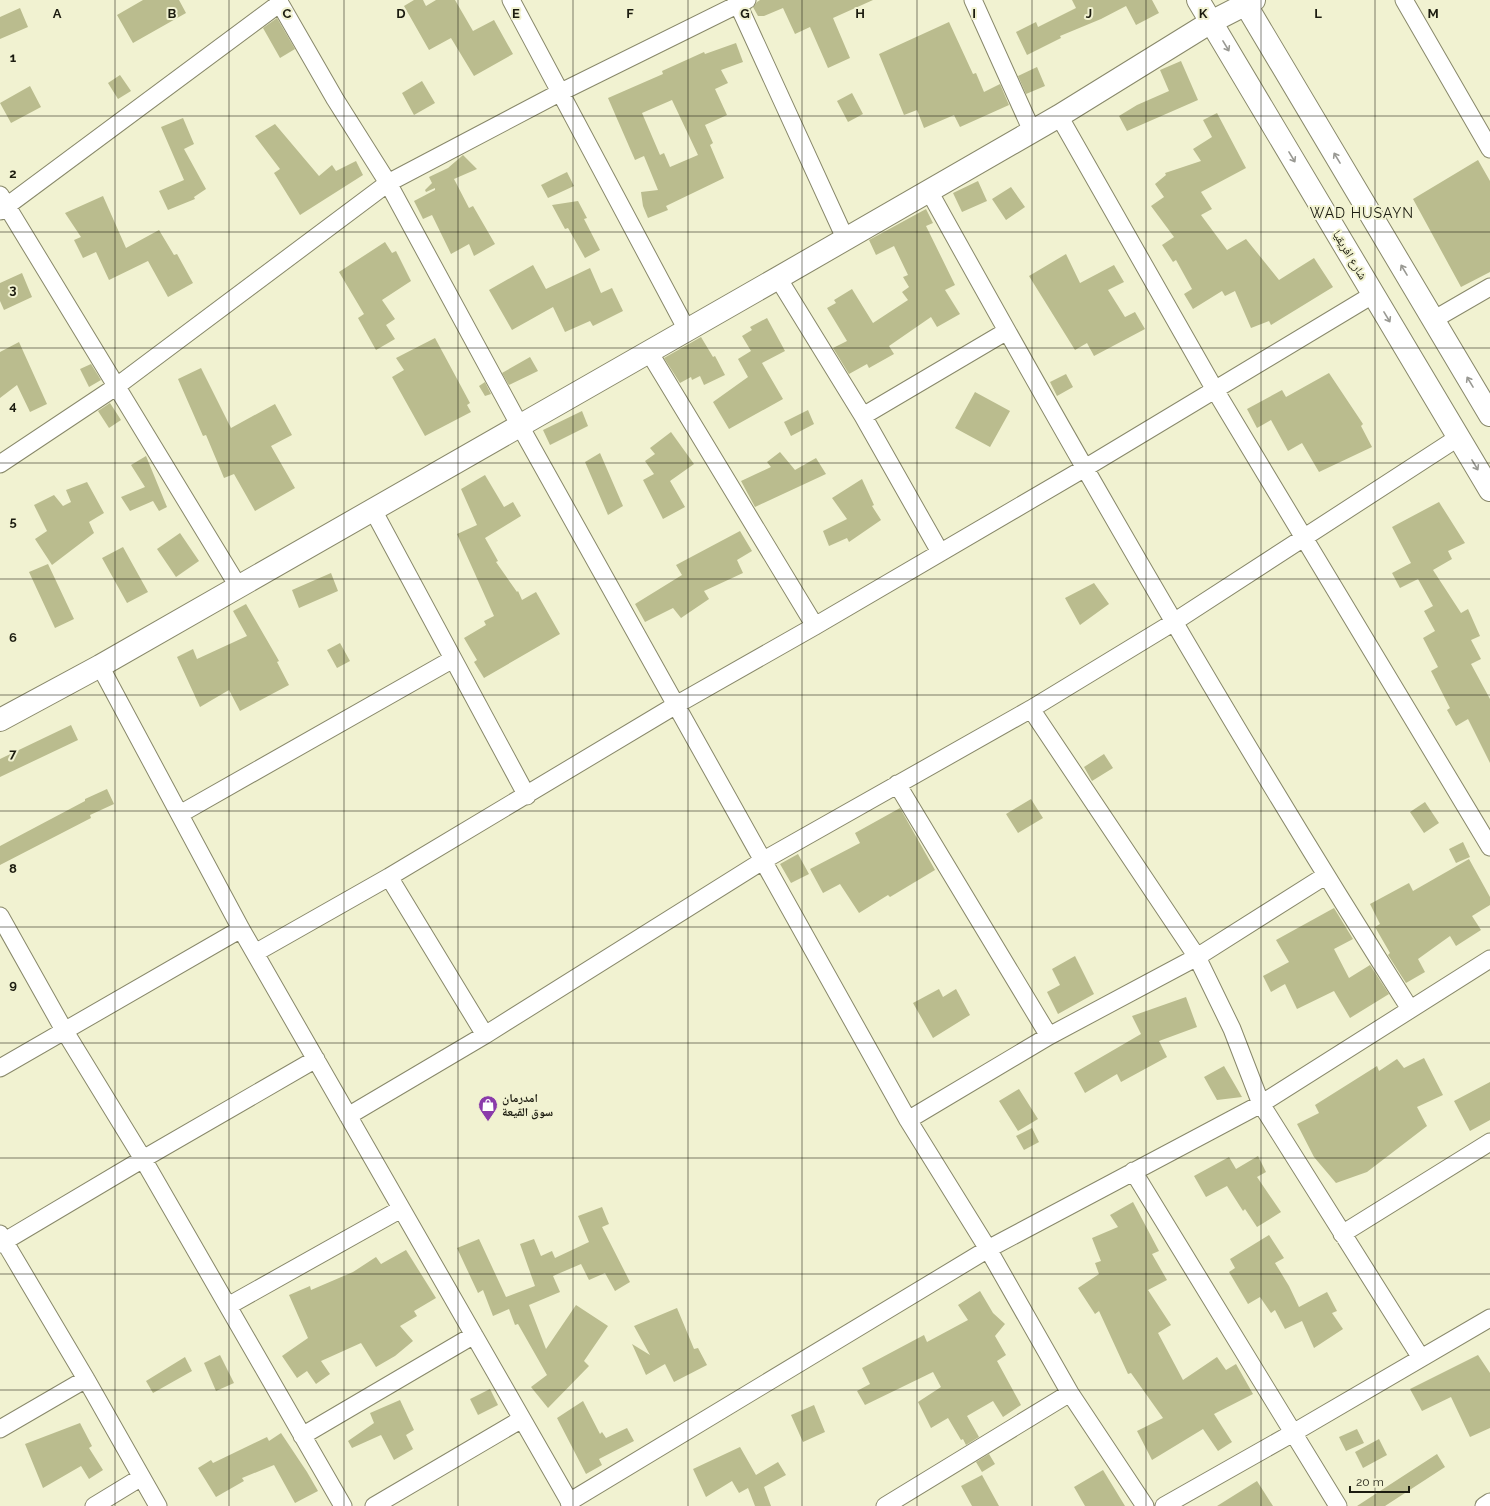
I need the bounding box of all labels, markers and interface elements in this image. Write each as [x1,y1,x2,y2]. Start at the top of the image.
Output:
text: A [53,6,62,21]
text: B [168,6,177,21]
text: C [283,6,292,21]
text: D [396,6,406,21]
text: E [512,6,520,21]
text: F [626,6,634,21]
text: G [740,6,750,21]
text: H [855,6,865,21]
text: I [972,6,976,21]
text: J [1086,6,1092,21]
text: K [1199,6,1208,21]
text: L [1314,6,1322,21]
text: M [1427,6,1439,21]
one-way arrow [1222,40,1230,52]
text: 1 [10,50,17,65]
one-way arrow [1289,151,1297,163]
one-way arrow [1333,152,1341,164]
text: 2 [9,166,17,181]
district label: WAD HUSAYN [1310,205,1414,221]
street label: شارع افريقيا [1329,228,1370,283]
one-way arrow [1399,264,1407,276]
text: 3 [9,282,17,297]
one-way arrow [1384,311,1392,323]
one-way arrow [1466,377,1474,388]
text: 4 [9,398,17,413]
one-way arrow [1472,459,1480,471]
text: 5 [9,514,17,529]
text: 6 [9,630,17,645]
text: 7 [9,746,17,761]
text: 8 [9,861,17,876]
text: 9 [9,977,17,992]
place label: امدرمان سوق القيعة [502,1091,553,1120]
shop icon: امدرمان سوق القيعة [477,1094,499,1122]
scale bar [1350,1468,1409,1494]
text: 20 m [1356,1475,1384,1489]

